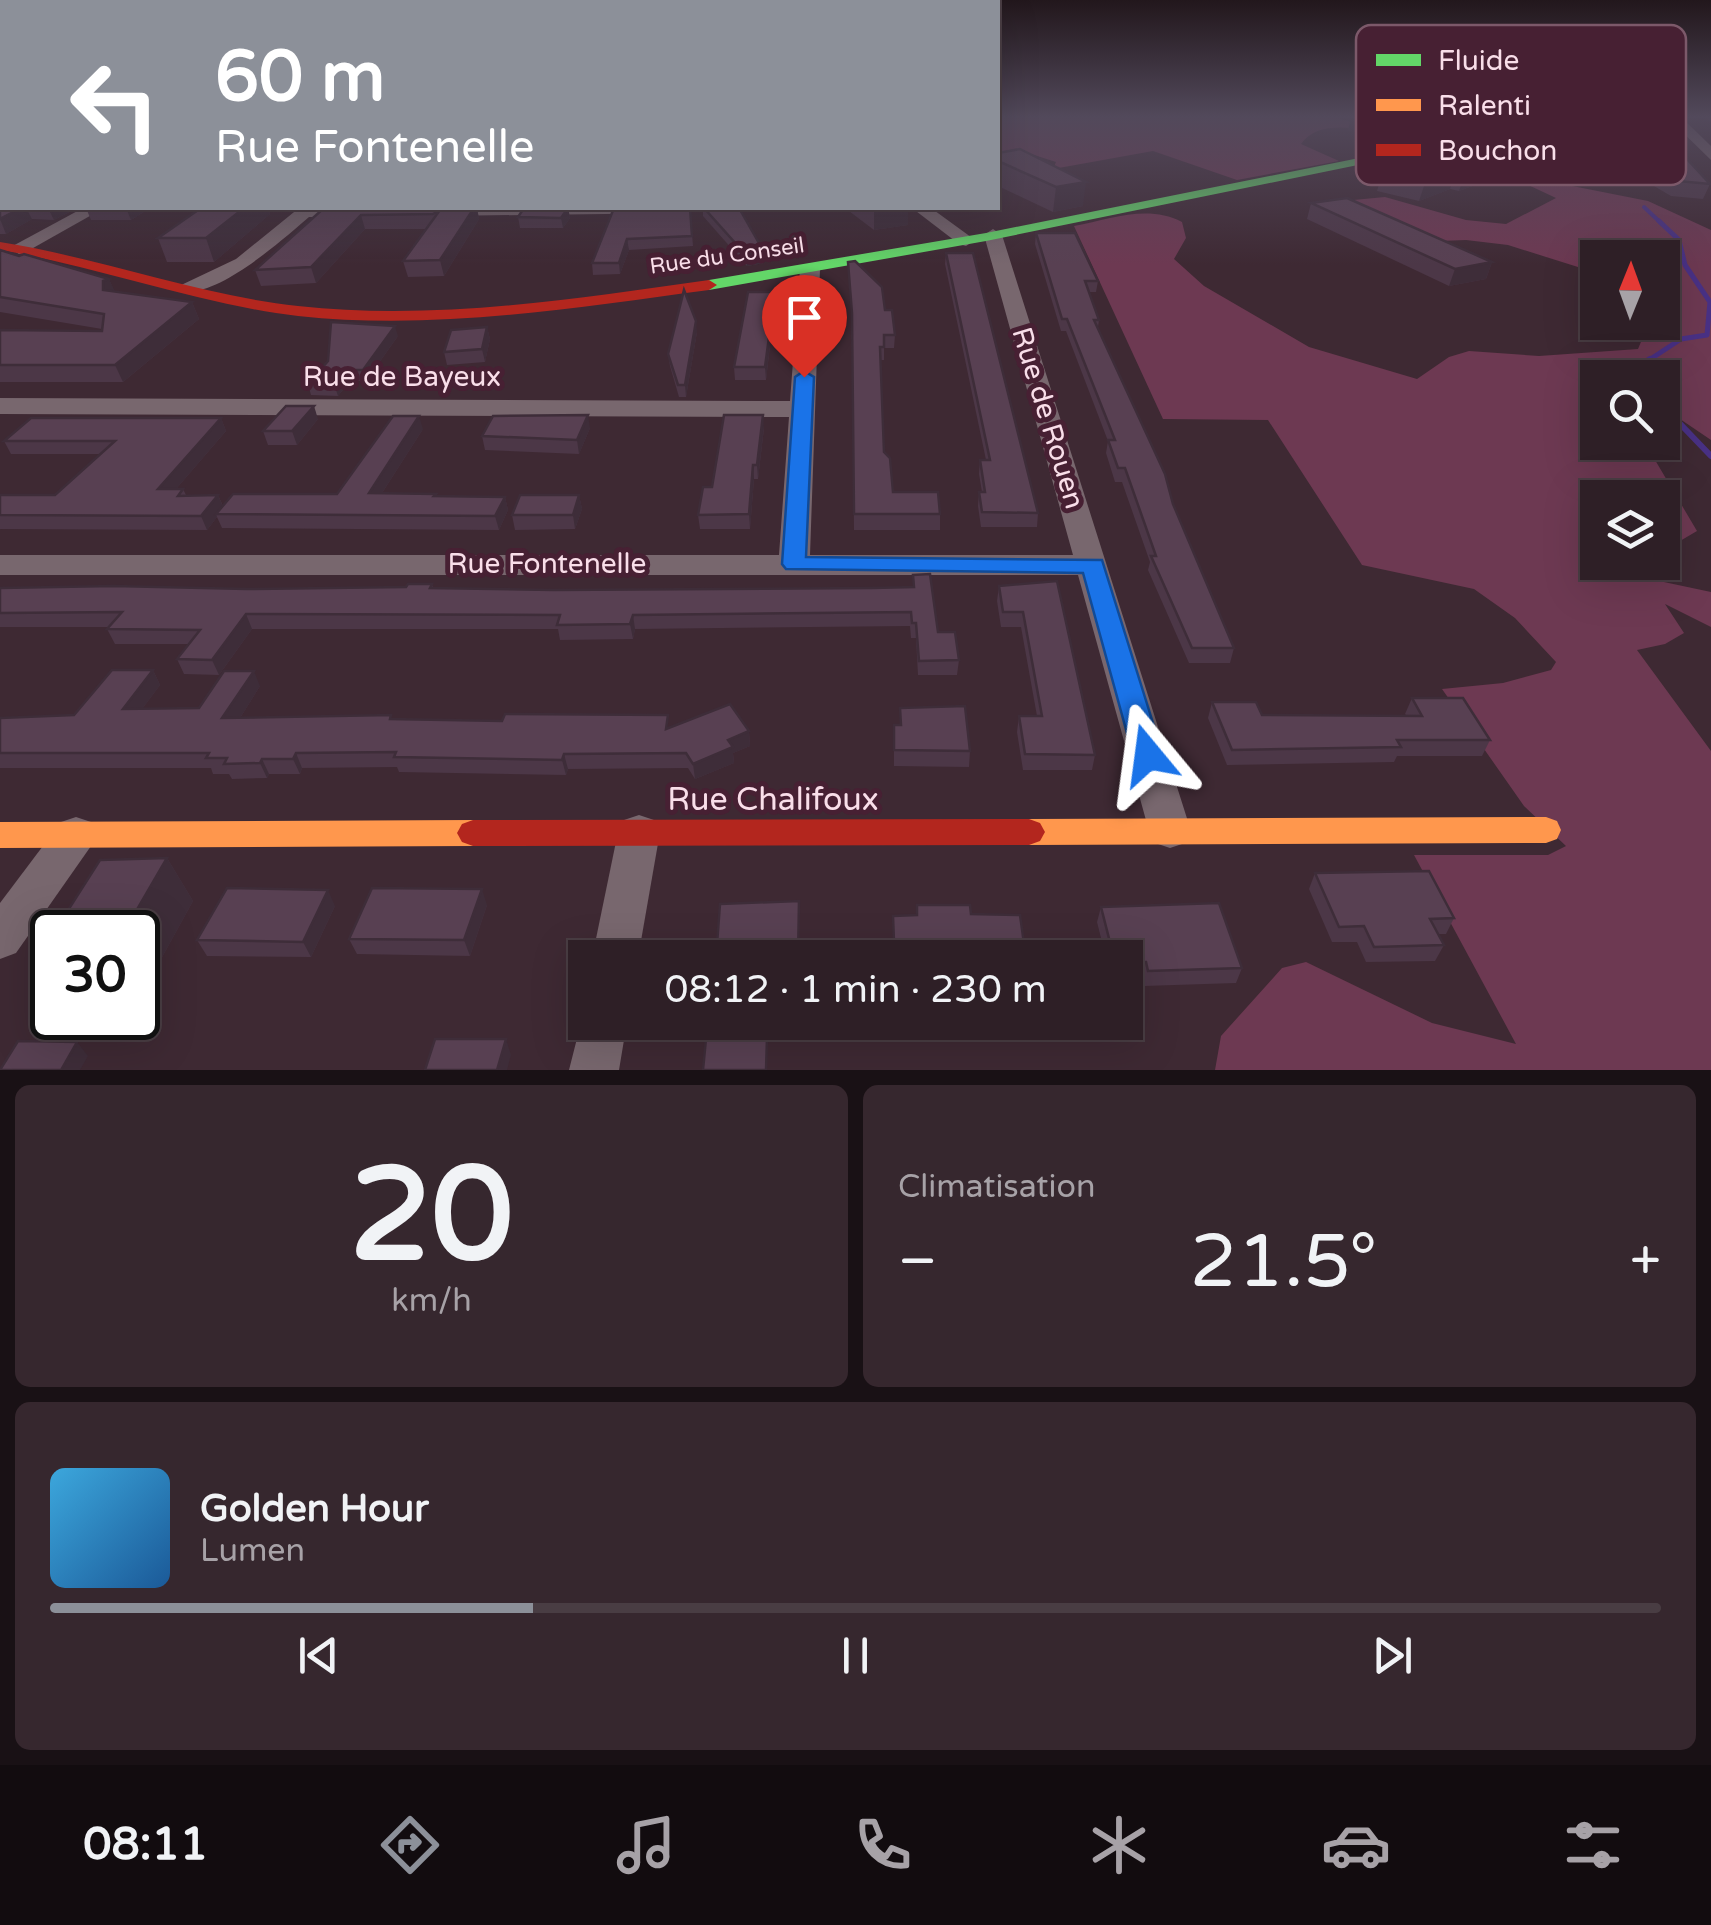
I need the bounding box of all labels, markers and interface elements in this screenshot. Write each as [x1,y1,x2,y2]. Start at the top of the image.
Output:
legend [1356,25,1686,185]
text: 60 m [215,36,385,120]
icon: left [50,40,180,170]
text: Fluide [1438,44,1519,78]
text: Ralenti [1438,89,1531,123]
text: Rue Fontenelle [215,121,535,175]
text: Bouchon [1438,134,1557,168]
street label: Rue du Conseil [648,232,806,280]
north arrow [1580,240,1680,340]
map controls [1580,240,1680,580]
pin [762,275,847,378]
icon: arrive [777,290,832,345]
street label: Rue de Rouen [1004,323,1092,513]
street label: Rue de Bayeux [303,360,501,394]
button: search [1580,360,1680,460]
button: layers [1580,480,1680,580]
street label: Rue Fontenelle [448,547,646,581]
position arrow [1096,703,1200,807]
street label: Rue Chalifoux [667,781,879,819]
speed limit sign: 30 [30,910,160,1040]
text: 08:12 · 1 min · 230 m [664,967,1047,1013]
text: 20 [350,1139,513,1295]
text: Climatisation [898,1168,1095,1206]
text: 21.5° [1190,1217,1377,1307]
text: − [898,1229,937,1295]
text: + [1630,1229,1661,1295]
text: km/h [391,1282,472,1320]
text: Golden Hour [200,1486,429,1532]
text: Lumen [200,1532,305,1570]
icon: previous [291,1628,346,1683]
icon: pause [828,1628,883,1683]
icon: next [1365,1628,1420,1683]
icon: directions [375,1810,445,1880]
icon: music [611,1810,681,1880]
icon: phone [848,1810,918,1880]
icon: climate [1084,1810,1154,1880]
icon: car [1321,1810,1391,1880]
icon: filters [1558,1810,1628,1880]
text: 08:11 [83,1818,208,1872]

